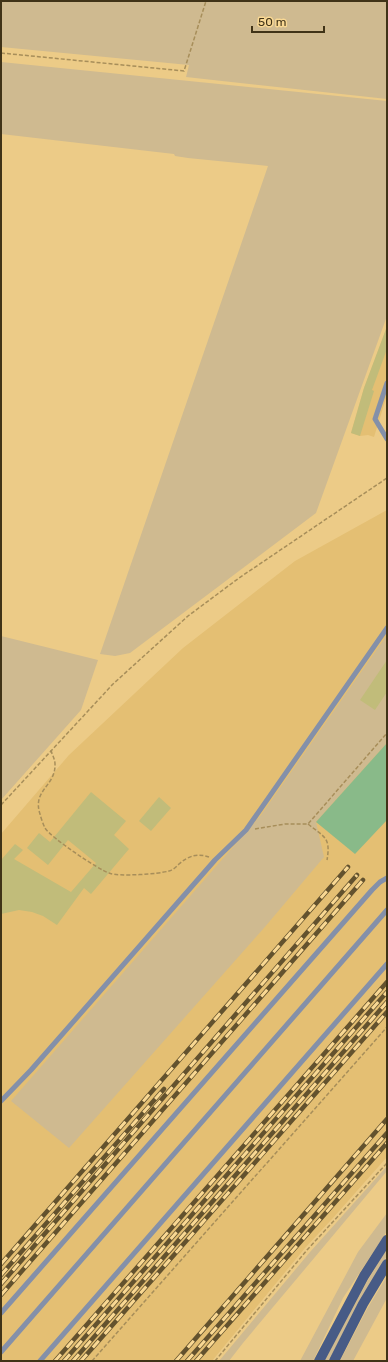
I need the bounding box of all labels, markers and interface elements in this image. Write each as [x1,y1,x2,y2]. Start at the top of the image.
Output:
scale bar [252,8,324,34]
text: 50 m [258,15,286,29]

